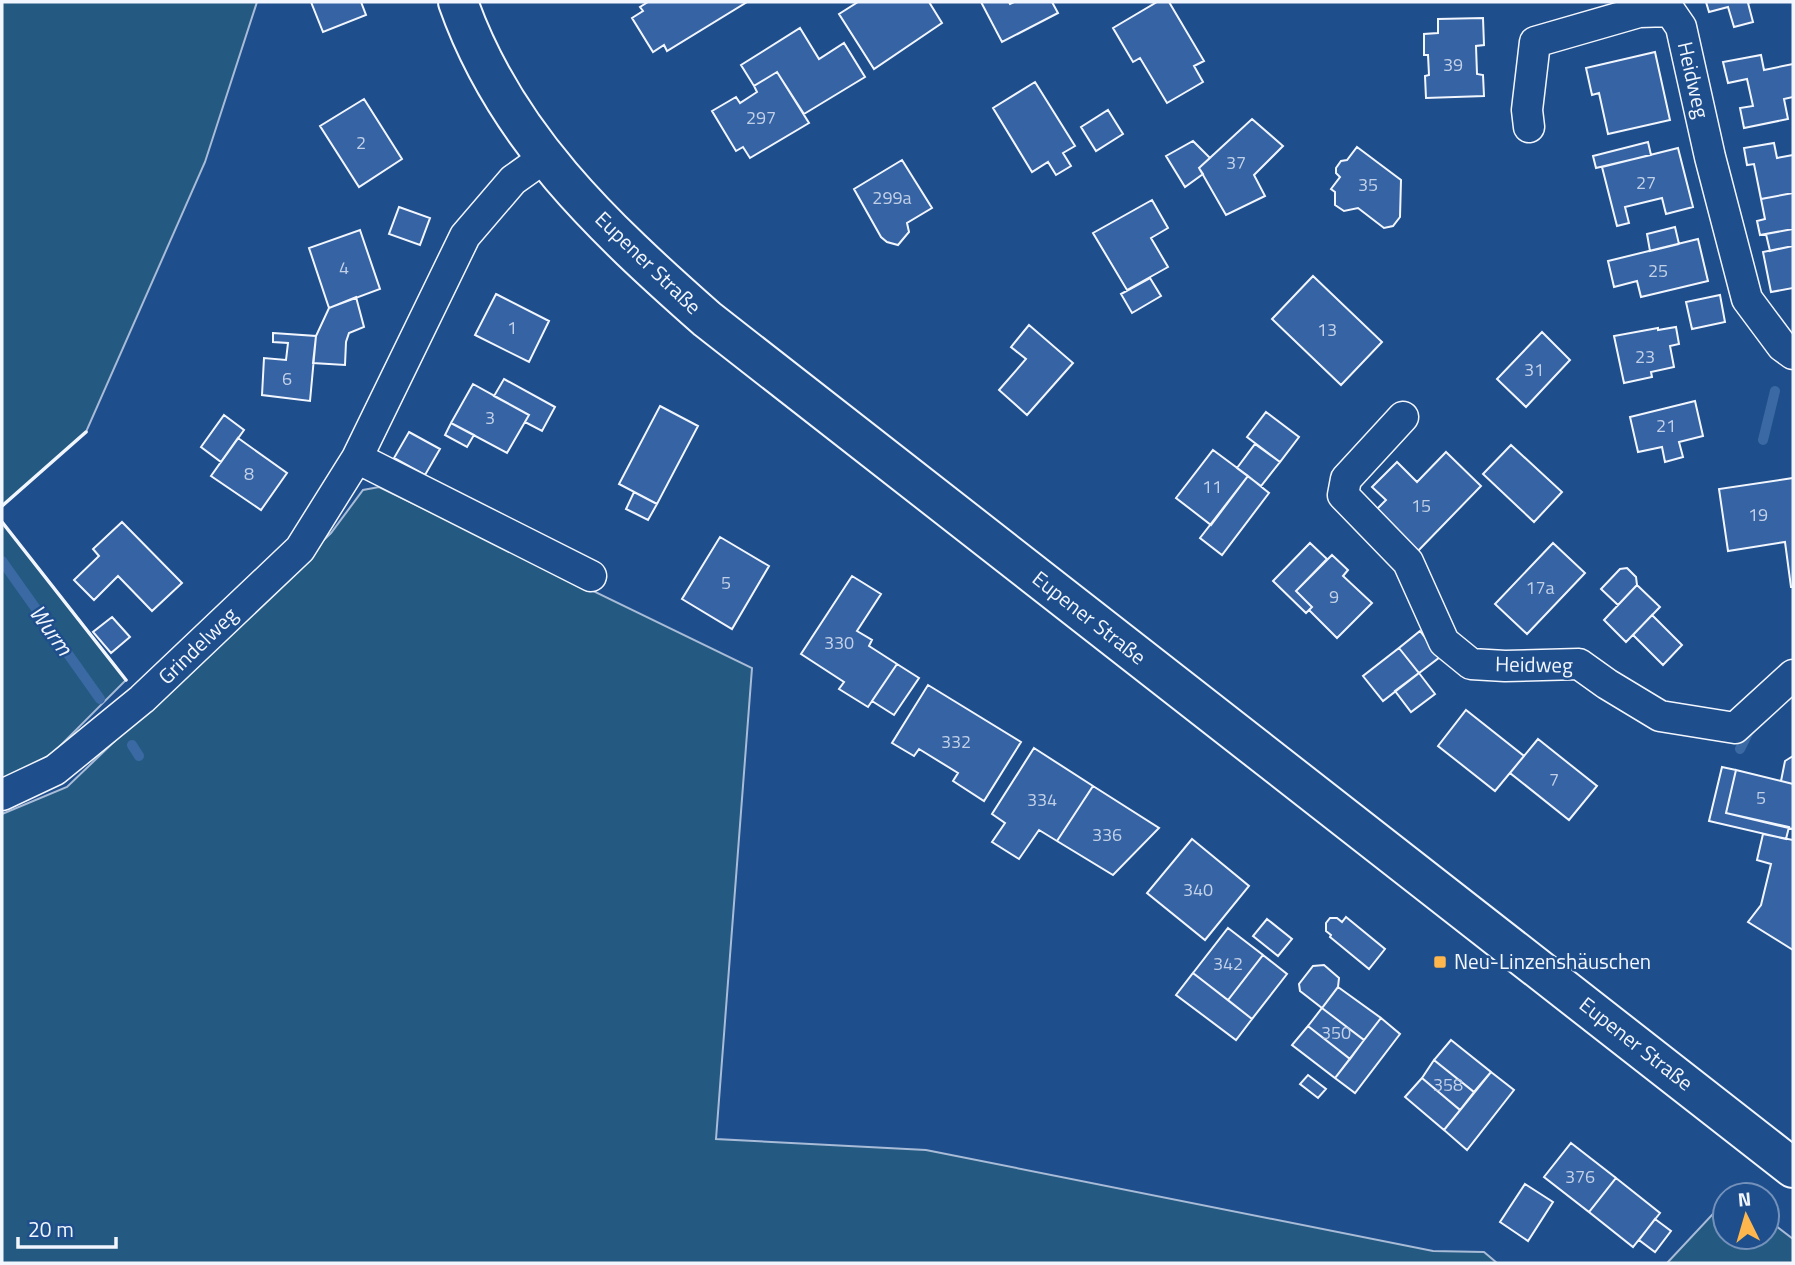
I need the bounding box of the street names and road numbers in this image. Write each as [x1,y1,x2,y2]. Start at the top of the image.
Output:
street label: Heidweg [1670,38,1718,121]
street label: Eupener Straße [588,203,709,321]
street label: Eupener Straße [1026,562,1153,672]
street label: Grindelweg [150,599,245,692]
street label: Heidweg [1495,647,1573,681]
street label: Eupener Straße [1573,988,1700,1098]

